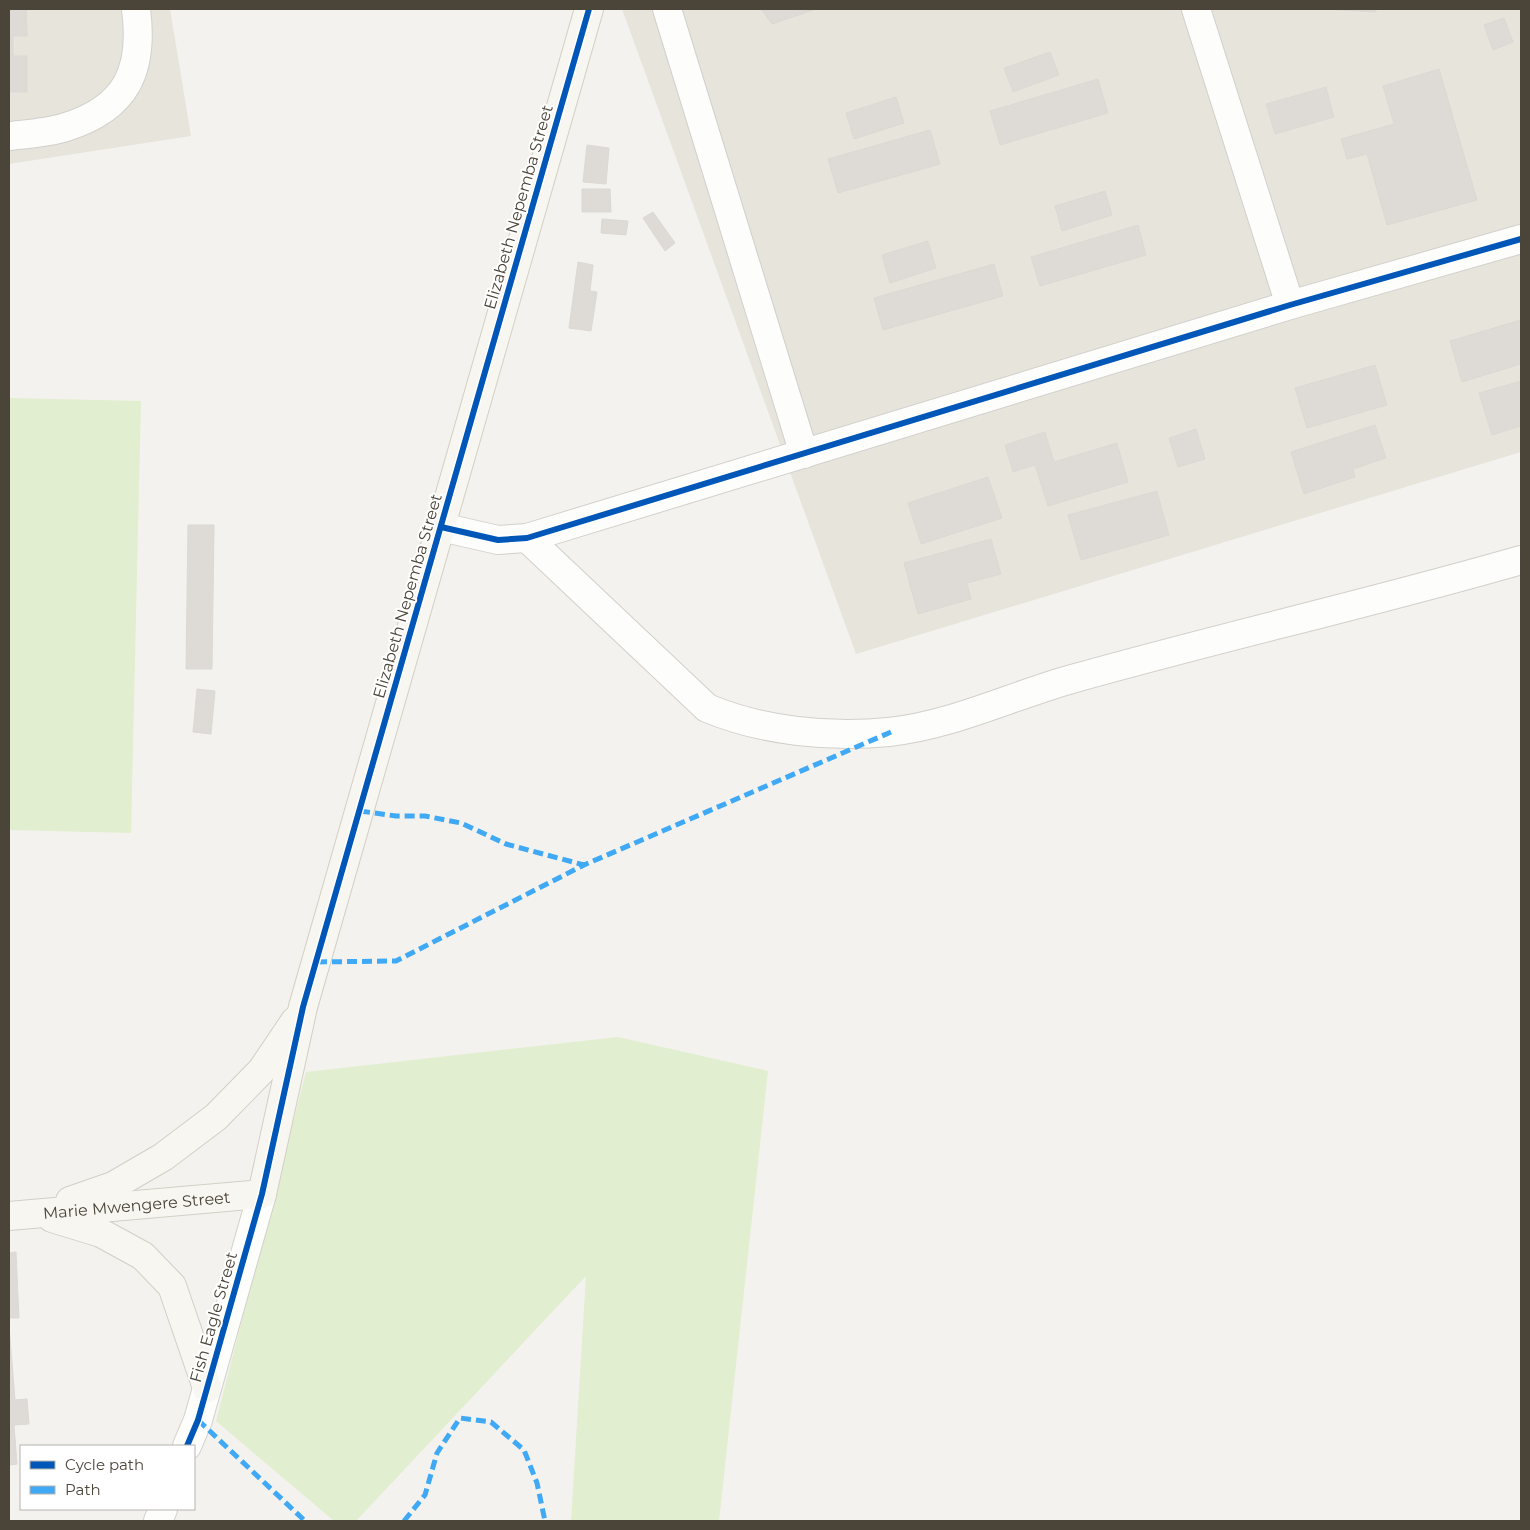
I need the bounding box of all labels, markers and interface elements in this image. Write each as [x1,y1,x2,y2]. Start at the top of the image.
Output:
street label: Elizabeth Nepemba Street [480,102,557,312]
street label: Elizabeth Nepemba Street [369,491,446,701]
street label: Marie Mwengere Street [42,1188,232,1223]
street label: Fish Eagle Street [186,1249,241,1385]
legend [20,1445,195,1510]
text: Cycle path [65,1455,144,1474]
text: Path [65,1480,101,1499]

